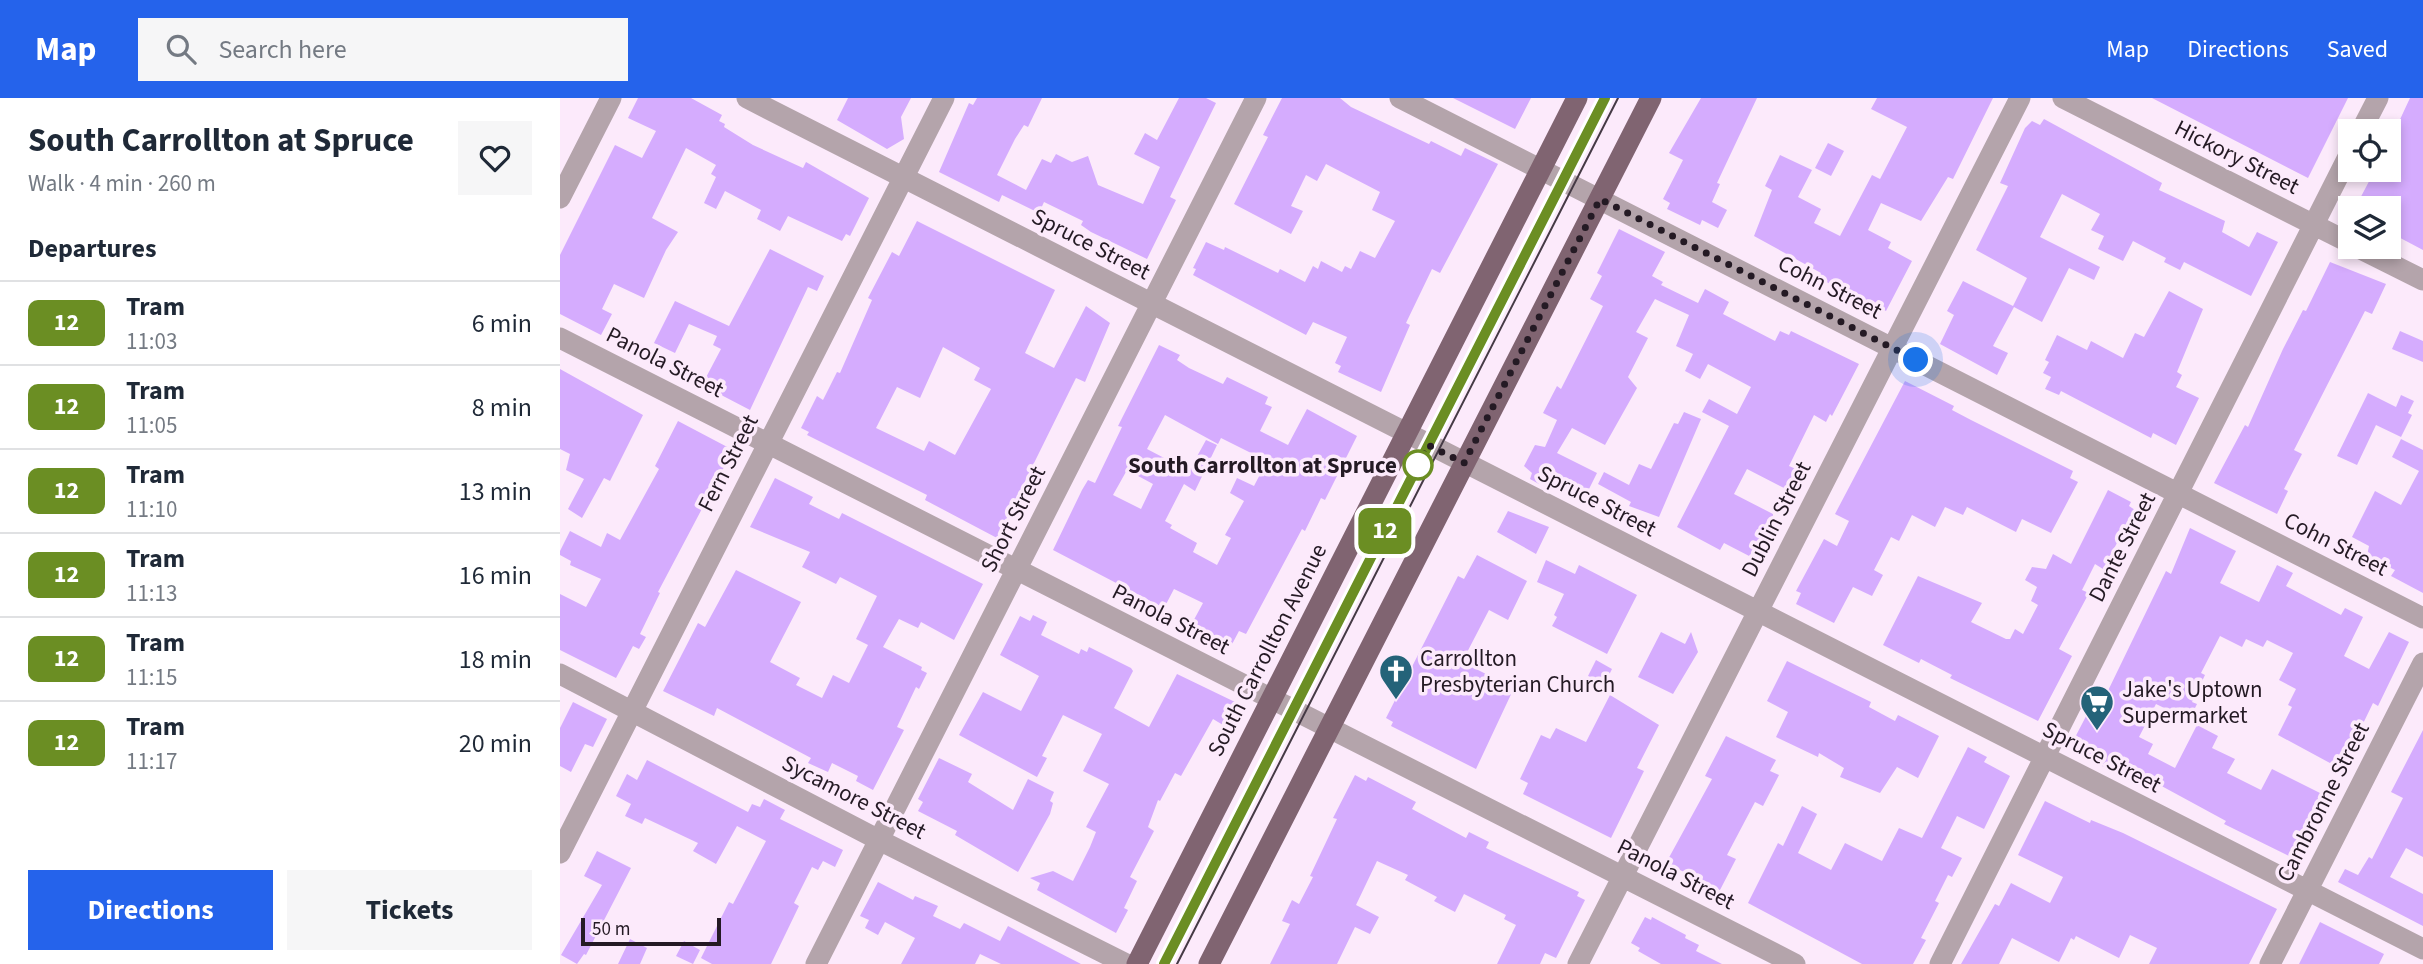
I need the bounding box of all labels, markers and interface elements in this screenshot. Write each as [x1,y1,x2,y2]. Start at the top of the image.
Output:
search box [138,18,628,81]
text: Map [35,26,96,73]
icon: search [162,30,200,68]
text: Search here [218,31,347,68]
text: Map [2106,32,2149,67]
text: Directions [2187,32,2289,67]
text: Saved [2327,32,2388,67]
street label: Hickory Street [2169,111,2305,203]
text: South Carrollton at Spruce [28,117,414,164]
map controls [2338,119,2401,259]
button: locate [2338,119,2401,182]
button: heart [458,121,532,195]
text: Walk · 4 min · 260 m [28,167,216,200]
button: layers [2338,196,2401,259]
street label: Spruce Street [1026,200,1156,288]
text: Departures [28,230,156,267]
street label: Cohn Street [1772,247,1888,327]
text: Tram [126,288,185,325]
text: 12 [54,305,79,340]
text: 6 min [472,305,532,342]
street label: Panola Street [600,318,730,406]
text: 11:03 [126,325,177,358]
your location [1898,342,1933,377]
text: Tram [126,372,185,409]
text: 12 [54,389,79,424]
text: 8 min [472,389,532,426]
street label: Fern Street [689,408,767,517]
text: 11:05 [126,409,177,442]
place label: South Carrollton at Spruce [1128,449,1397,482]
marker: South Carrollton at Spruce [1403,450,1433,480]
street label: Dublin Street [1733,455,1819,582]
text: Tram [126,456,185,493]
street label: Spruce Street [1532,457,1662,545]
street label: Short Street [972,460,1054,578]
text: 12 [54,473,79,508]
text: 13 min [459,473,532,510]
street label: Dante Street [2080,486,2164,608]
text: 11:10 [126,493,177,526]
street label: Cohn Street [2278,504,2394,584]
line badge: 12 [1354,508,1416,554]
text: 12 [1372,513,1398,548]
street label: South Carrollton Avenue [1199,538,1335,762]
text: Tram [126,540,185,577]
text: 12 [54,557,79,592]
text: 16 min [459,557,532,594]
street label: Panola Street [1106,575,1236,663]
text: 11:13 [126,577,177,610]
text: Tram [126,624,185,661]
text: 12 [54,641,79,676]
text: 18 min [459,641,532,678]
place label: Carrollton Presbyterian Church [1420,642,1615,701]
church icon: Carrollton Presbyterian Church [1377,652,1415,701]
text: 11:15 [126,661,177,694]
place label: Jake's Uptown Supermarket [2122,673,2263,732]
supermarket icon: Jake's Uptown Supermarket [2078,683,2116,732]
text: Tram [126,708,185,745]
street label: Spruce Street [2037,713,2167,801]
street label: Cambronne Street [2268,716,2378,888]
text: 12 [54,725,79,760]
text: 20 min [459,725,532,762]
text: 11:17 [126,745,177,778]
street label: Sycamore Street [776,747,932,848]
street label: Panola Street [1611,830,1741,918]
button: Directions [28,870,273,950]
button: Tickets [287,870,532,950]
scale bar [581,915,721,947]
text: 50 m [592,916,630,943]

